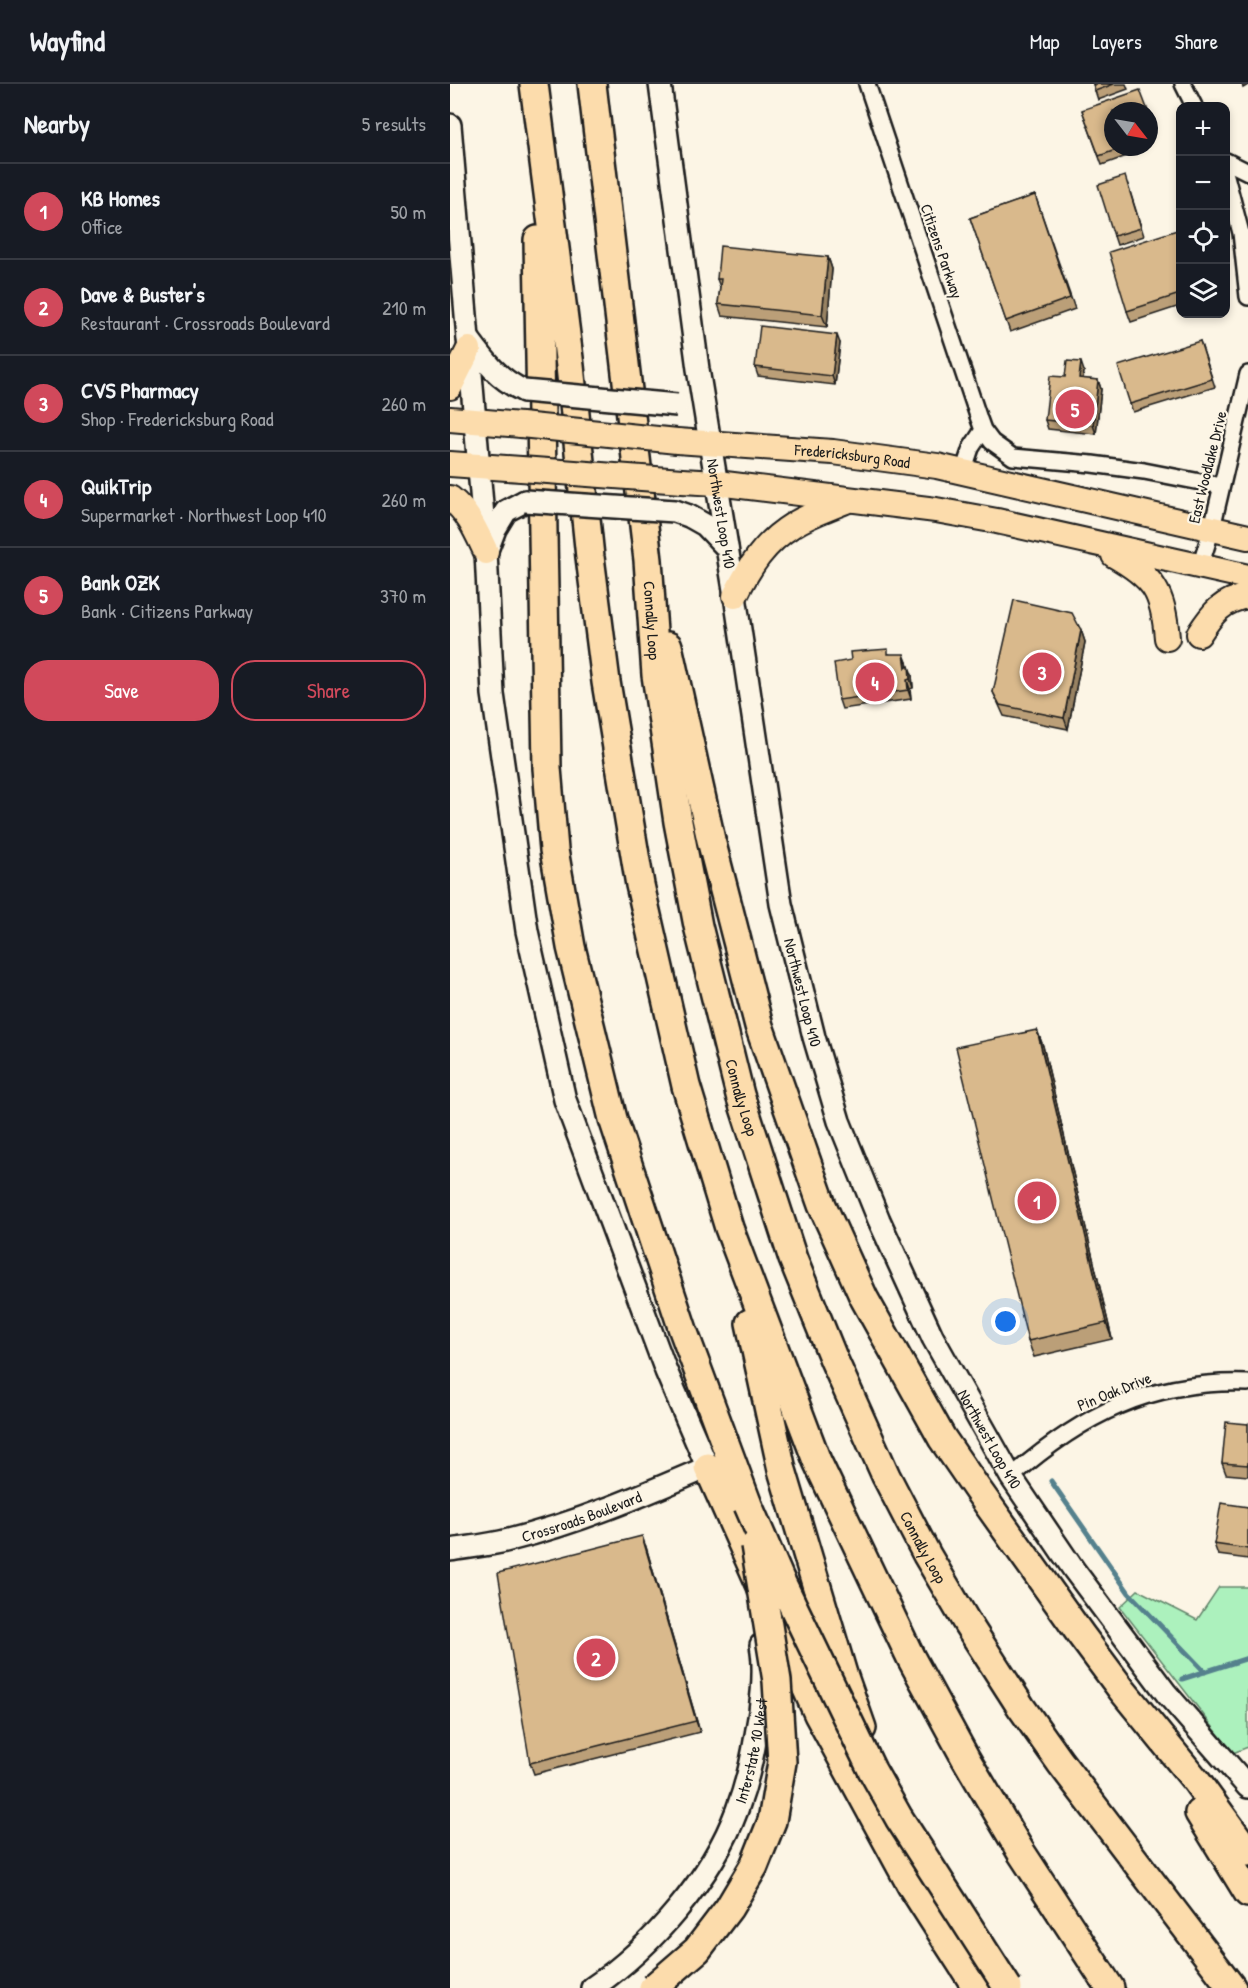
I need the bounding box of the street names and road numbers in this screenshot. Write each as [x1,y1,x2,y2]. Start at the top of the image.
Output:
street label: Citizens Parkway [915,201,969,302]
street label: East Woodlake Drive [1182,408,1232,525]
street label: Fredericksburg Road [793,438,911,473]
street label: Northwest Loop 410 [702,457,741,570]
street label: Connally Loop [638,580,666,661]
street label: Northwest Loop 410 [779,936,827,1049]
street label: Connally Loop [720,1057,764,1139]
street label: Pin Oak Drive [1074,1366,1155,1416]
street label: Northwest Loop 410 [953,1385,1027,1493]
street label: Crossroads Boulevard [519,1485,645,1547]
street label: Connally Loop [895,1507,952,1587]
street label: Interstate 10 West [729,1697,773,1806]

